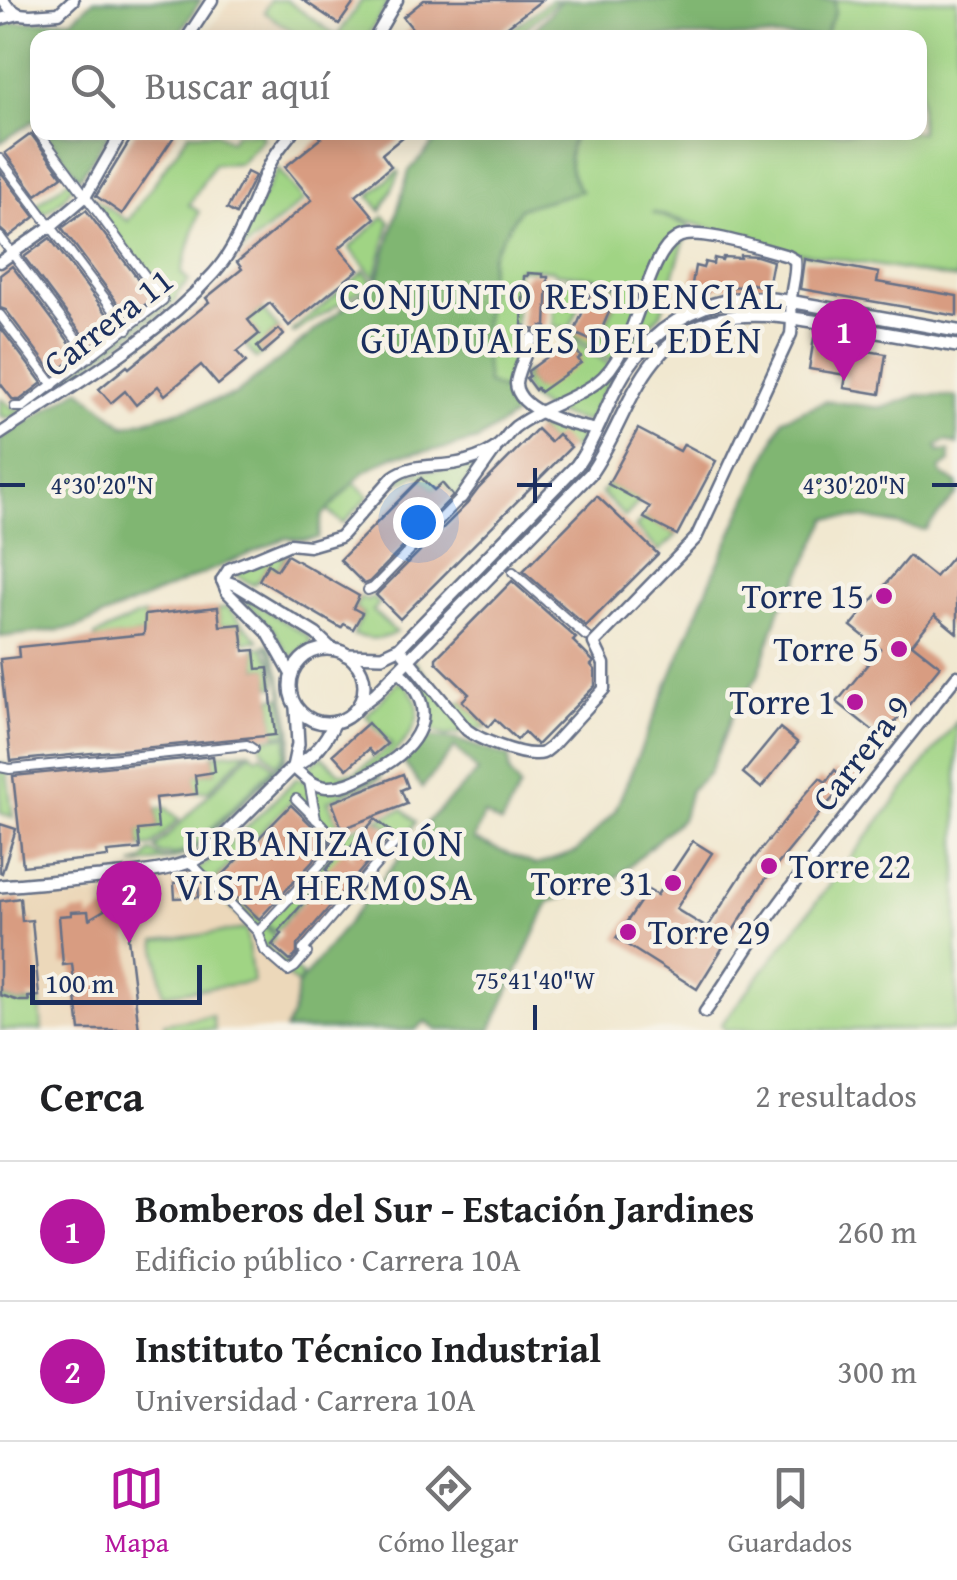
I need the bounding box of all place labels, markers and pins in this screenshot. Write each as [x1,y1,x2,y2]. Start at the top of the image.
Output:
pin: 1 [812,298,876,381]
place label: Torre 15 [742,570,864,621]
marker: Torre 15 [873,585,895,607]
place label: Torre 5 [774,623,879,674]
marker: Torre 5 [888,638,910,660]
place label: Torre 1 [730,676,835,727]
marker: Torre 1 [844,691,866,713]
place label: Torre 22 [789,840,911,891]
marker: Torre 22 [758,855,780,877]
place label: Torre 31 [531,857,653,908]
pin: 2 [96,860,162,943]
marker: Torre 31 [662,872,684,894]
place label: Torre 29 [648,906,770,957]
marker: Torre 29 [617,921,639,943]

